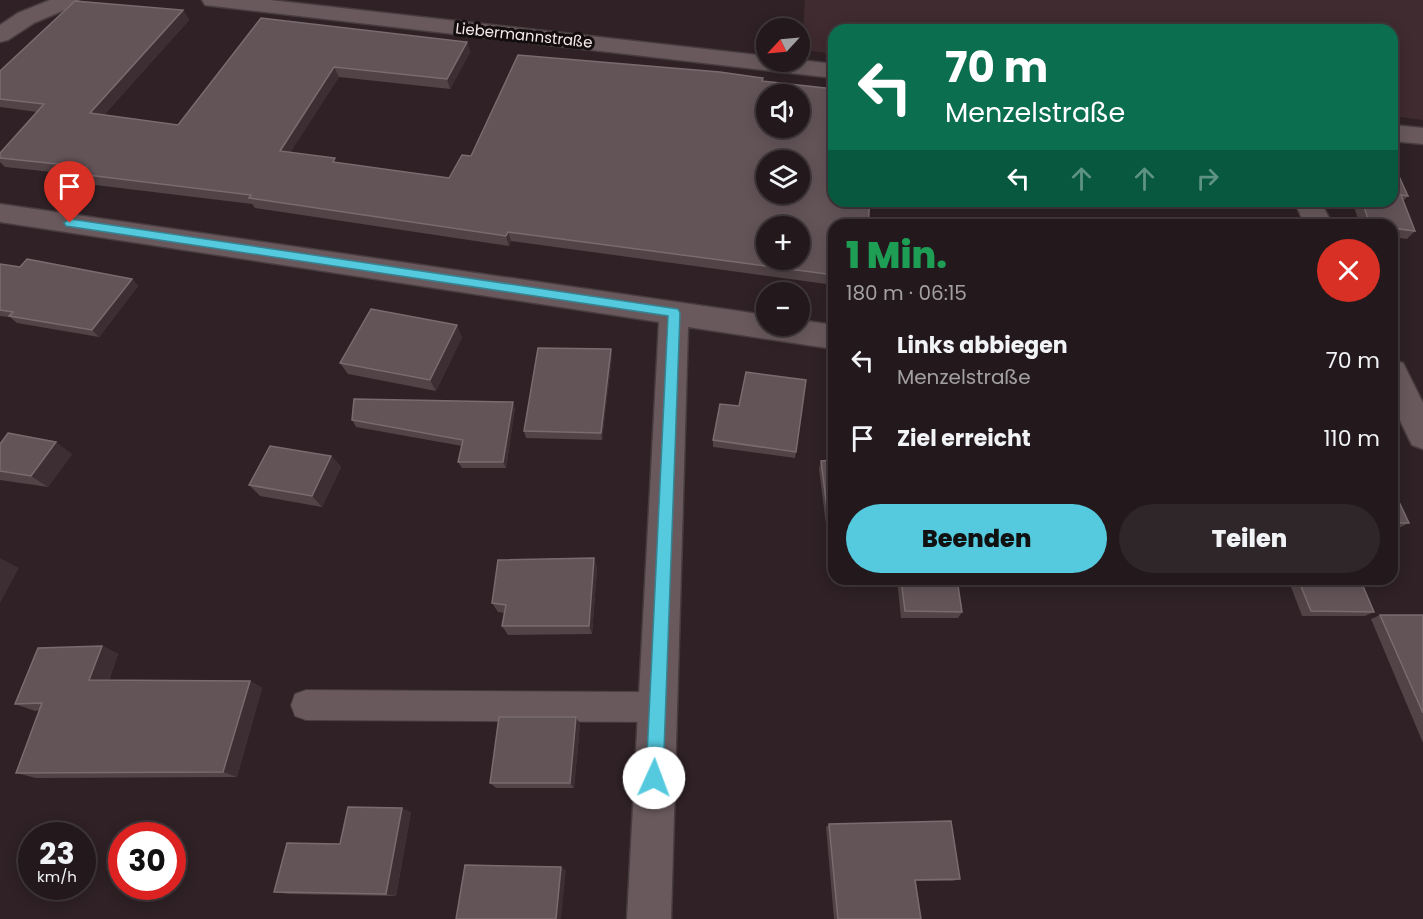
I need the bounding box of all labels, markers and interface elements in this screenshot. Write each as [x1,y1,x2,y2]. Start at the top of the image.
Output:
street label: Liebermannstraße [454,17,594,53]
north arrow [756,18,810,72]
map controls [756,18,810,336]
text: 70 m [945,38,1048,97]
icon: left [846,48,924,126]
button: sound [756,84,810,138]
text: Menzelstraße [945,94,1125,131]
button: layers [756,150,810,204]
pin [44,161,95,223]
icon: left [1002,162,1035,195]
icon: ahead [1065,162,1098,195]
icon: ahead [1128,162,1161,195]
icon: right [1191,162,1224,195]
icon: arrive [53,170,86,203]
button: + [756,216,810,270]
text: 1 Min. [846,230,947,281]
button: close [1317,239,1380,302]
text: 180 m · 06:15 [846,279,967,307]
button: − [756,282,810,336]
text: Links abbiegen [897,330,1068,361]
icon: left [846,344,879,377]
text: 70 m [1326,345,1380,376]
text: Menzelstraße [897,363,1031,391]
icon: arrive [846,422,879,455]
text: Ziel erreicht [897,423,1031,454]
text: 110 m [1324,423,1380,454]
button: Beenden [846,504,1107,573]
button: Teilen [1119,504,1380,573]
position arrow [622,746,686,810]
speed limit sign: 30 [108,822,186,900]
text: 23 [39,832,75,875]
text: km/h [37,866,77,887]

